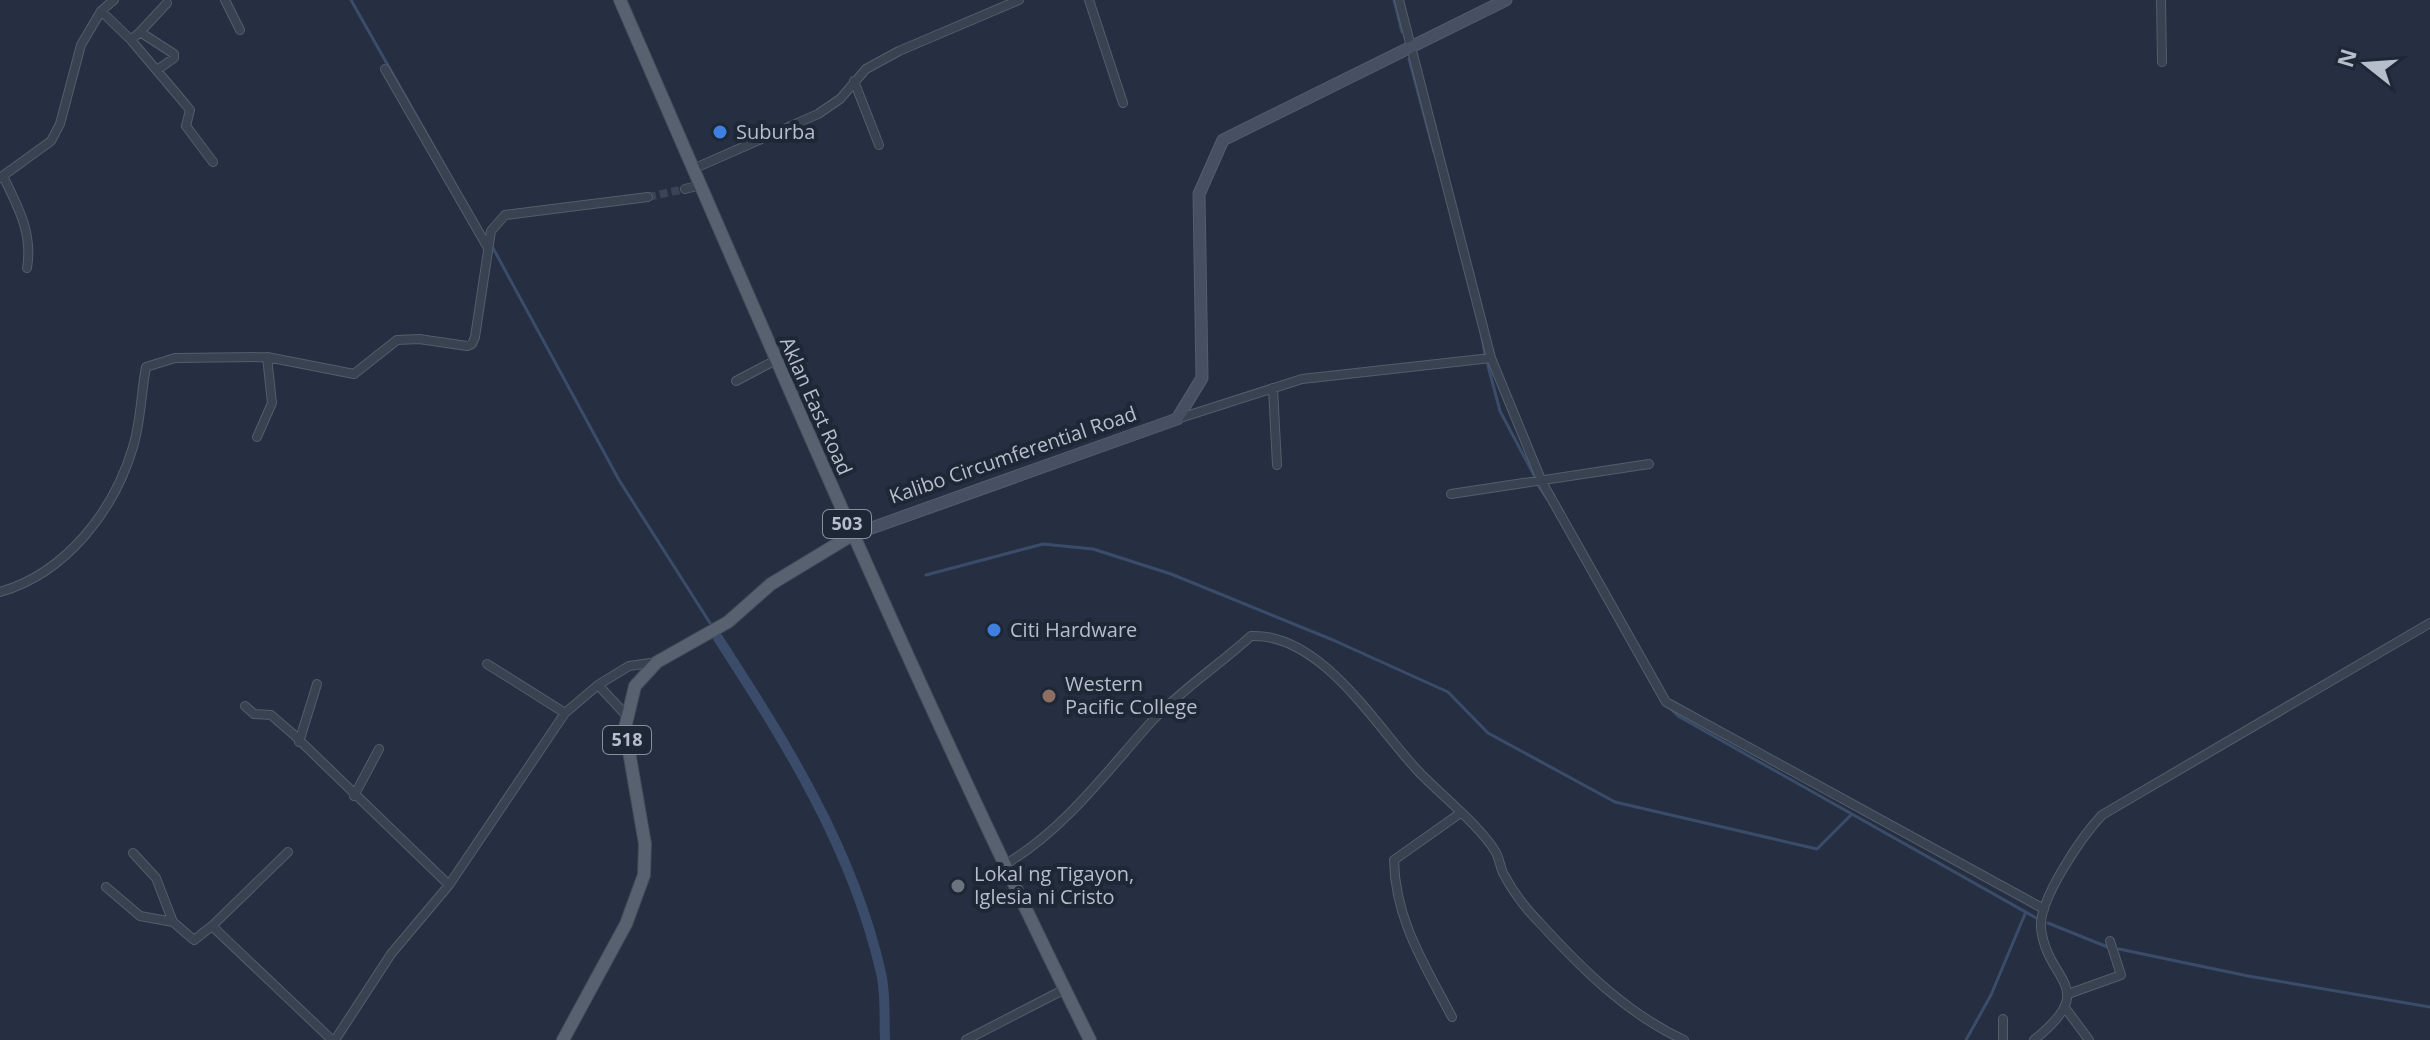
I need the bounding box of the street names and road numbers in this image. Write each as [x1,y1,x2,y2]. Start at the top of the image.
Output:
street label: Aklan East Road [774,332,859,479]
street label: Kalibo Circumferential Road [886,399,1140,510]
road number: 503 [823,510,871,538]
road number: 518 [603,726,651,754]

